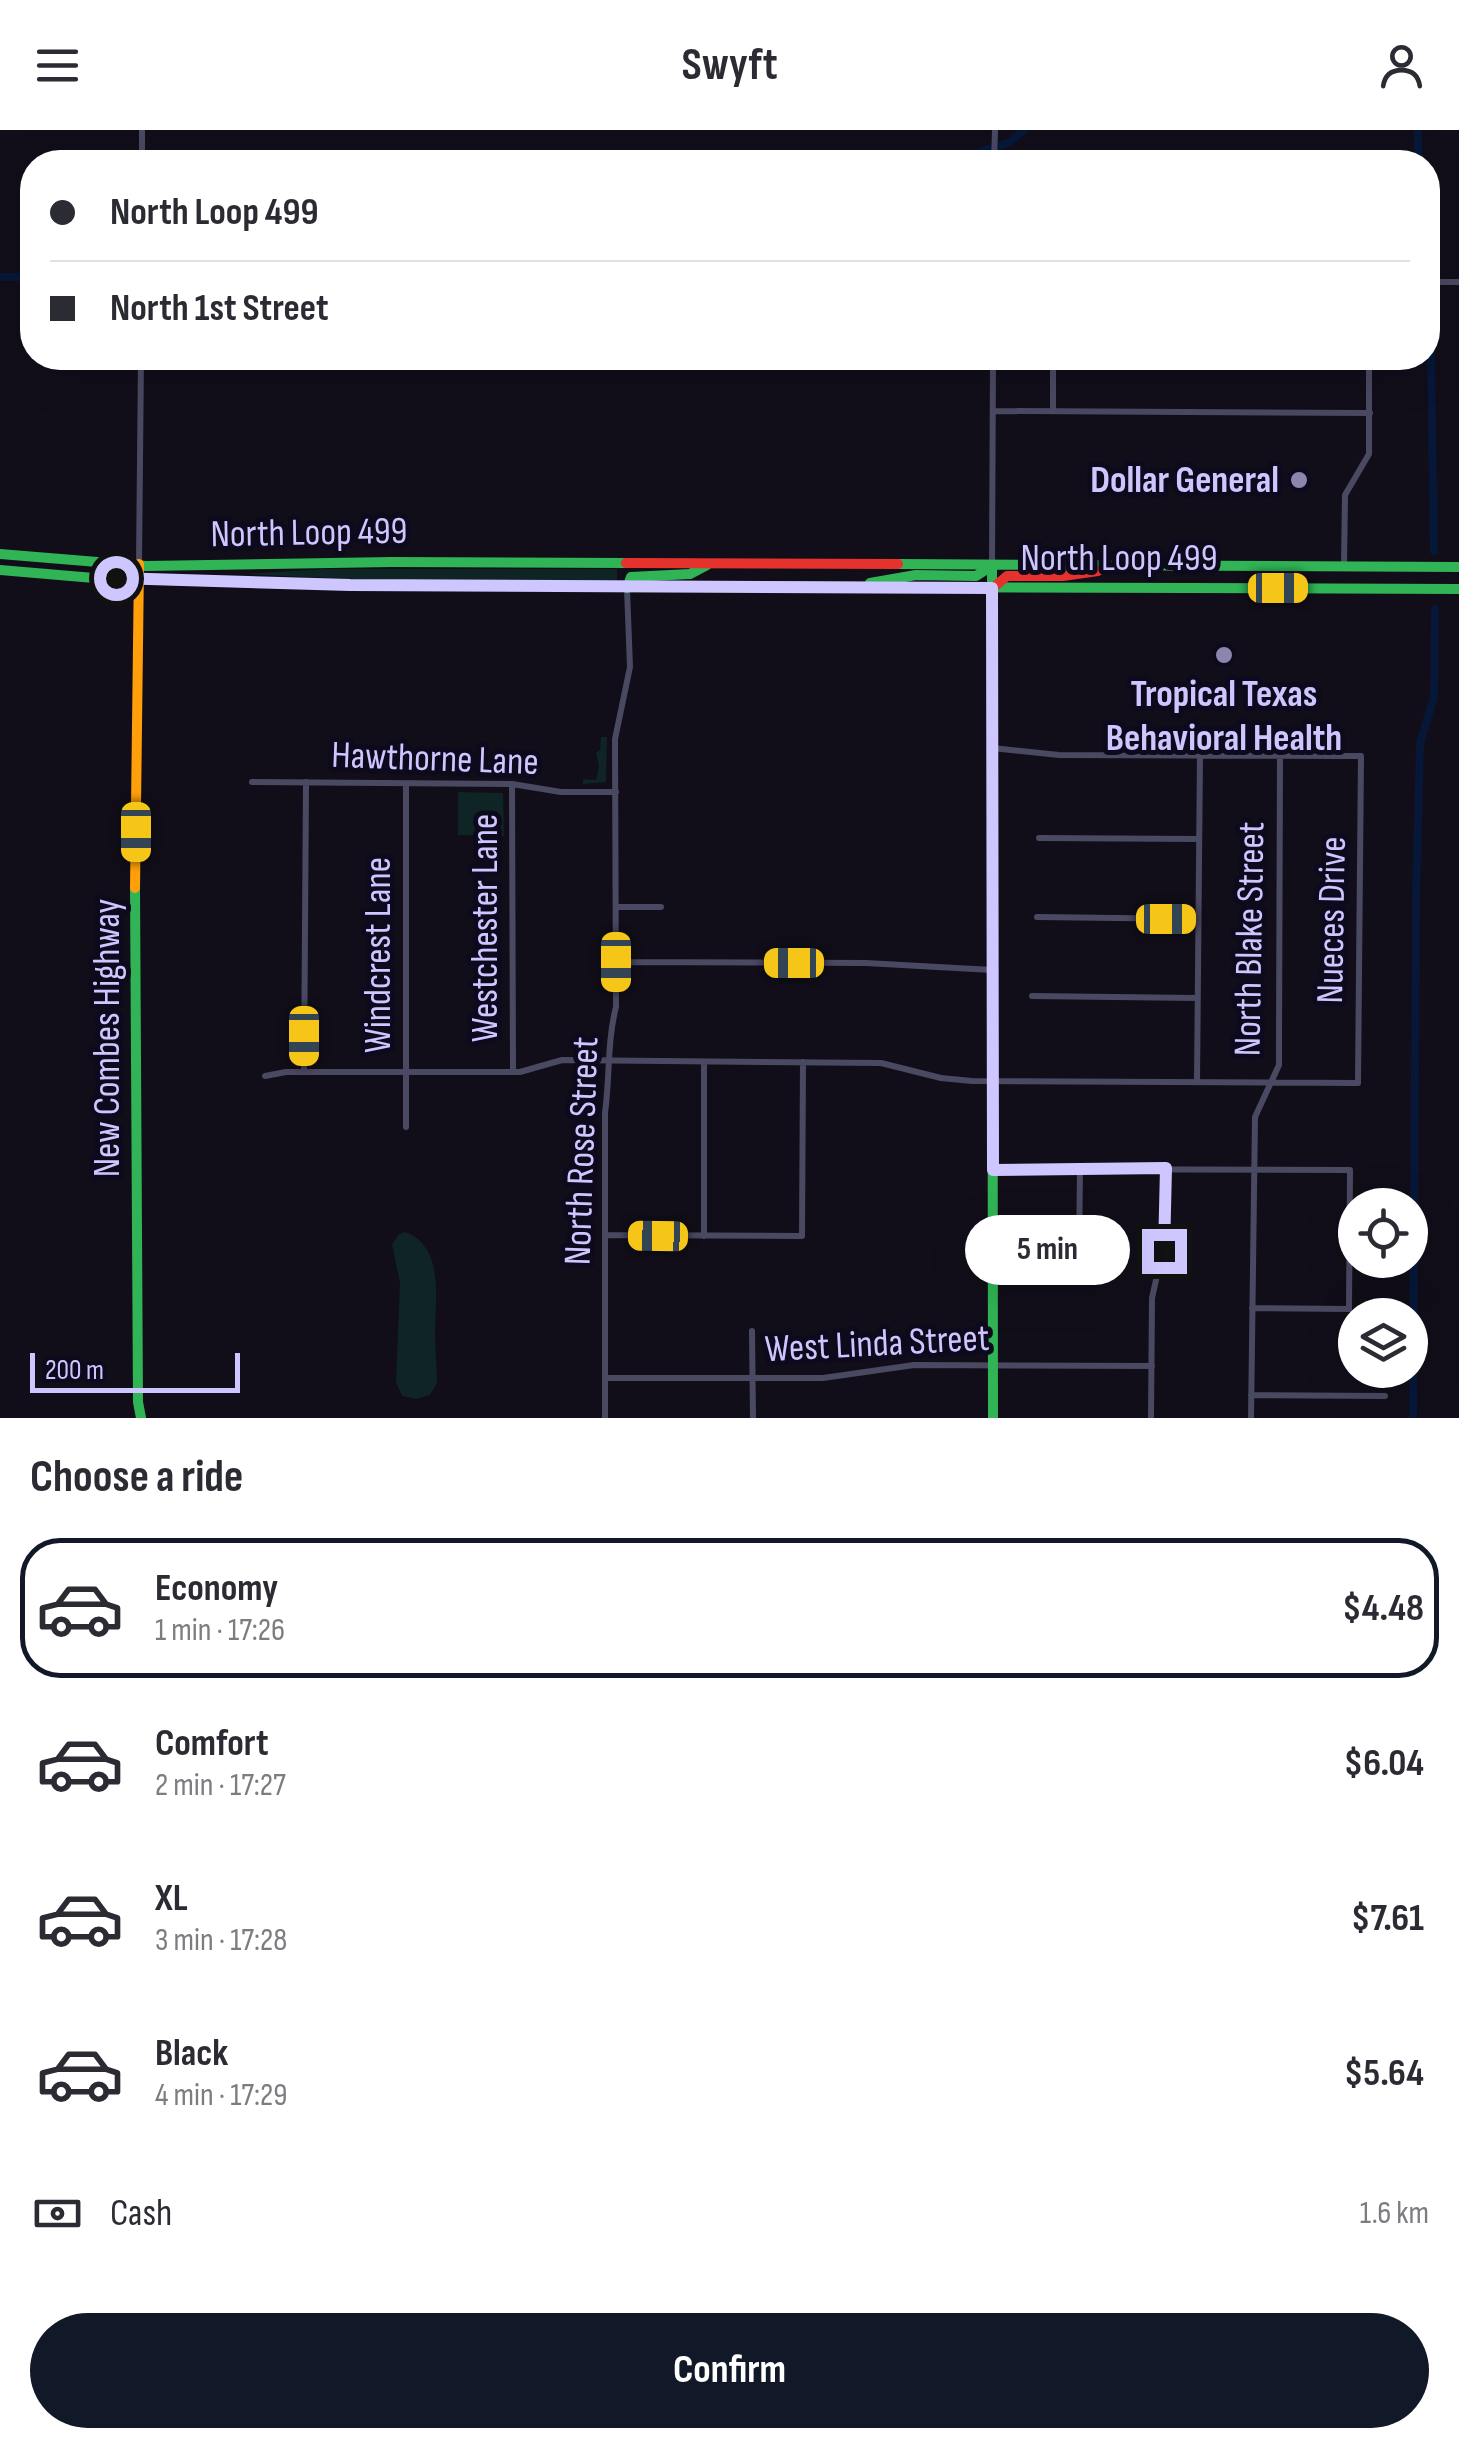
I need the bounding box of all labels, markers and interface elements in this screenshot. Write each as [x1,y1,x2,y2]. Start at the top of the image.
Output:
icon: menu [30,38,85,93]
text: Swyft [681,38,778,93]
icon: person [1374,38,1429,93]
text: North Loop 499 [110,190,319,235]
text: North 1st Street [110,286,328,331]
place label: Dollar General [1090,458,1279,503]
marker: Dollar General [1288,469,1310,491]
street label: North Loop 499 [210,509,408,557]
street label: North Loop 499 [1021,536,1218,581]
route start [94,556,139,601]
car [1248,573,1308,603]
marker: Tropical Texas Behavioral Health [1213,644,1235,666]
place label: Tropical Texas Behavioral Health [1106,672,1342,761]
street label: Hawthorne Lane [331,733,539,785]
car [121,802,151,862]
street label: Westchester Lane [463,814,508,1042]
street label: North Blake Street [1225,821,1275,1057]
street label: Nueces Drive [1308,836,1356,1004]
street label: Windcrest Lane [356,857,401,1053]
street label: New Combes Highway [85,898,130,1177]
car [1136,904,1196,934]
car [601,932,631,992]
car [764,948,824,978]
car [289,1006,319,1066]
street label: North Rose Street [556,1036,608,1266]
map controls [1338,1188,1428,1388]
button: locate [1338,1188,1428,1278]
callout: 5 min [964,1216,1129,1286]
car [628,1220,688,1252]
route end [1142,1229,1187,1274]
text: 5 min [1017,1230,1078,1269]
button: layers [1338,1298,1428,1388]
street label: West Linda Street [764,1316,990,1372]
scale bar [30,1348,240,1392]
text: 200 m [45,1354,104,1387]
text: Choose a ride [30,1450,243,1505]
icon: car [35,1563,125,1653]
text: Economy [155,1566,278,1611]
text: $4.48 [1342,1586,1424,1631]
text: 1 min · 17:26 [155,1611,285,1650]
icon: car [35,1718,125,1808]
text: Comfort [155,1721,269,1766]
text: $6.04 [1344,1741,1424,1786]
text: 2 min · 17:27 [155,1766,286,1805]
icon: car [35,1873,125,1963]
text: XL [155,1876,188,1921]
text: $7.61 [1351,1896,1424,1941]
text: 3 min · 17:28 [155,1921,287,1960]
icon: car [35,2028,125,2118]
text: Black [155,2031,228,2076]
text: $5.64 [1344,2051,1424,2096]
text: 4 min · 17:29 [155,2076,287,2115]
icon: cash [30,2186,85,2241]
text: Cash [110,2191,172,2236]
text: 1.6 km [1360,2194,1429,2233]
button: Confirm [30,2313,1429,2428]

